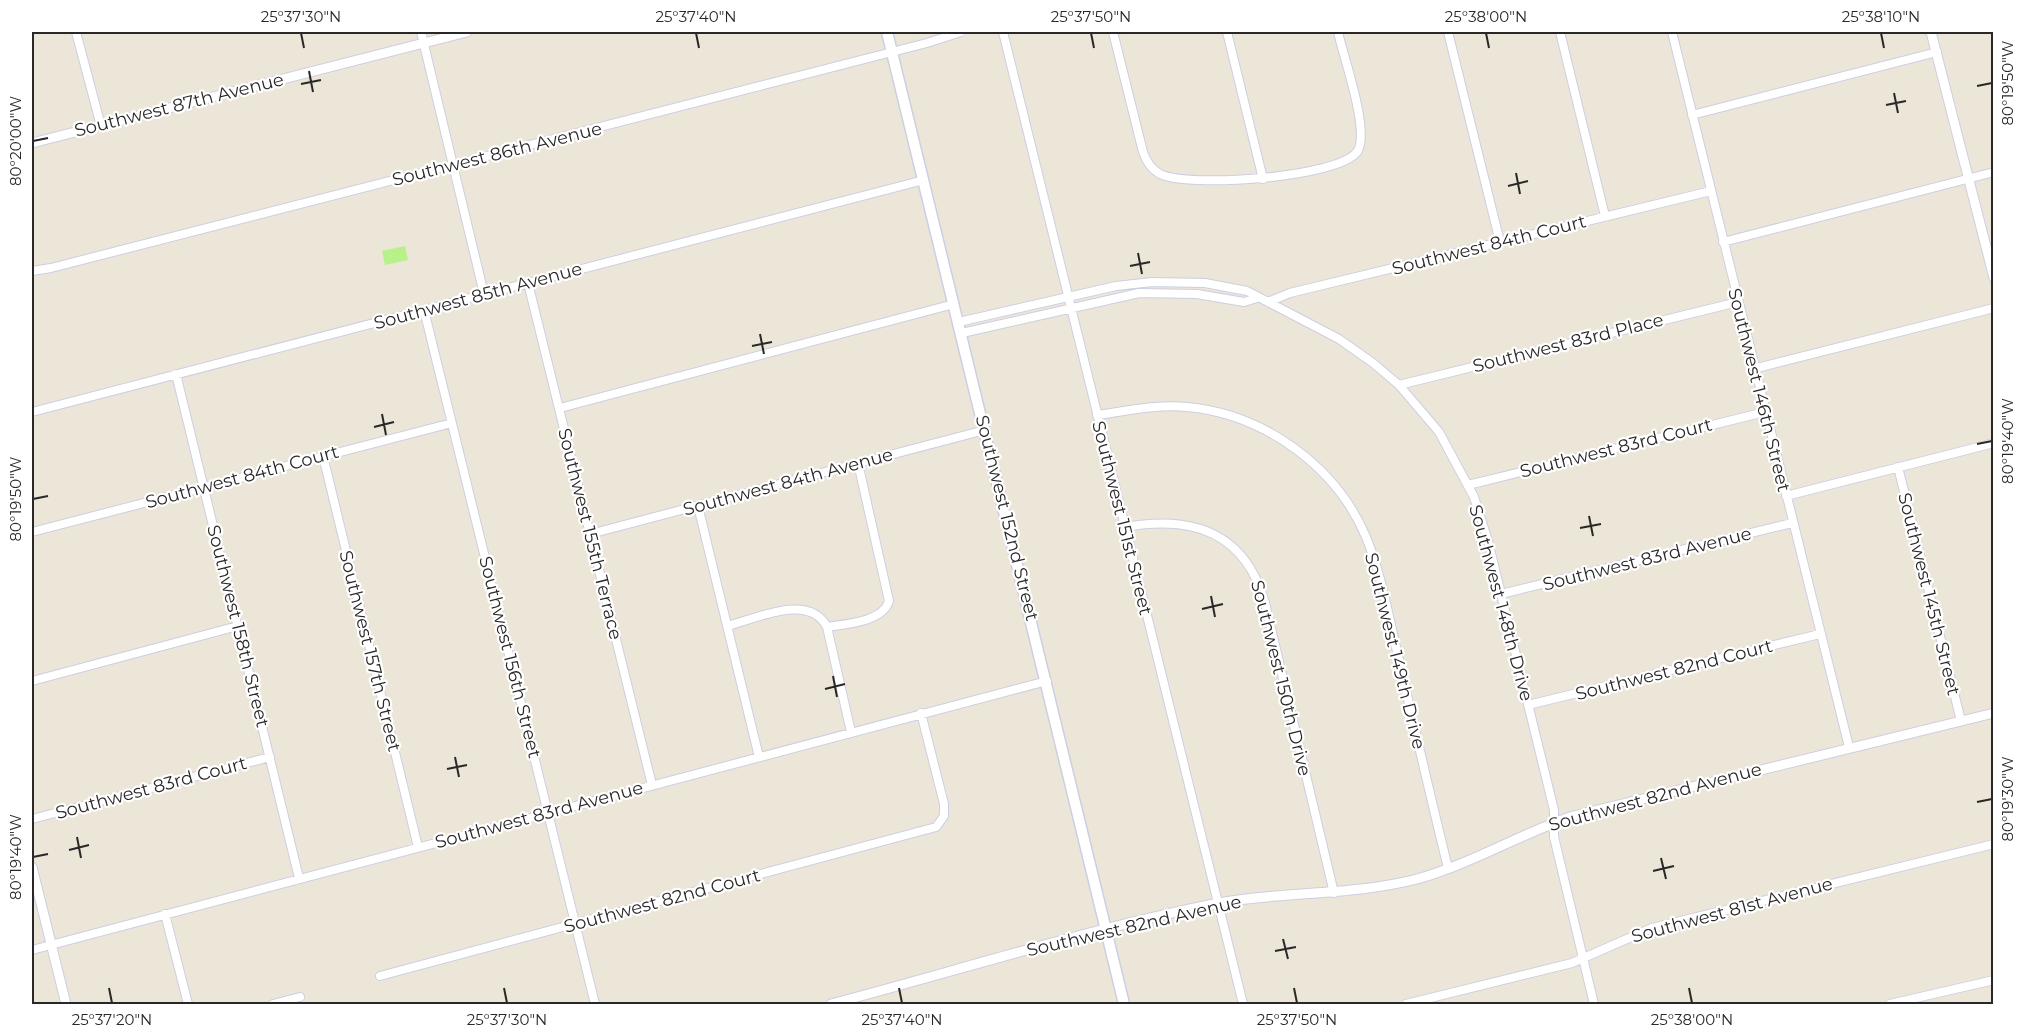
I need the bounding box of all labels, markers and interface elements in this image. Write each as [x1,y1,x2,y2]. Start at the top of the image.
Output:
text: 25°37'30"N [261,7,341,26]
text: 25°37'40"N [655,7,737,26]
text: 25°37'50"N [1051,7,1131,26]
text: 25°38'00"N [1445,7,1527,26]
text: 25°38'10"N [1842,7,1920,26]
text: 80°19'50"W [1998,40,2017,126]
street label: Southwest 87th Avenue [72,68,286,142]
text: 80°20'00"W [6,96,25,186]
street label: Southwest 86th Avenue [390,117,604,191]
street label: Southwest 84th Court [1390,210,1588,280]
street label: Southwest 85th Avenue [371,258,585,334]
street label: Southwest 146th Street [1723,286,1795,494]
street label: Southwest 83rd Place [1470,309,1666,377]
text: 80°19'40"W [1998,398,2017,484]
street label: Southwest 152nd Street [971,413,1043,623]
street label: Southwest 83rd Court [1518,413,1714,483]
street label: Southwest 151st Street [1087,419,1157,617]
street label: Southwest 155th Terrace [553,426,627,642]
street label: Southwest 84th Court [143,441,341,513]
street label: Southwest 84th Avenue [681,443,896,521]
text: 80°19'50"W [6,456,25,542]
street label: Southwest 145th Street [1893,490,1965,698]
street label: Southwest 148th Drive [1464,502,1538,704]
street label: Southwest 83rd Avenue [1540,522,1754,596]
street label: Southwest 158th Street [202,523,274,729]
street label: Southwest 157th Street [334,548,406,754]
street label: Southwest 149th Drive [1360,550,1430,752]
street label: Southwest 156th Street [474,554,546,760]
street label: Southwest 150th Drive [1246,578,1316,778]
street label: Southwest 82nd Court [1573,635,1775,705]
street label: Southwest 83rd Court [53,752,249,824]
text: 80°19'30"W [1998,756,2017,842]
street label: Southwest 82nd Avenue [1546,758,1764,836]
street label: Southwest 83rd Avenue [433,777,646,853]
text: 80°19'40"W [6,814,25,900]
street label: Southwest 82nd Court [561,864,763,938]
street label: Southwest 81st Avenue [1629,872,1835,948]
street label: Southwest 82nd Avenue [1024,891,1244,961]
text: 25°37'20"N [72,1010,152,1029]
text: 25°37'30"N [467,1010,547,1029]
text: 25°37'40"N [861,1010,943,1029]
text: 25°37'50"N [1257,1010,1337,1029]
text: 25°38'00"N [1651,1010,1733,1029]

